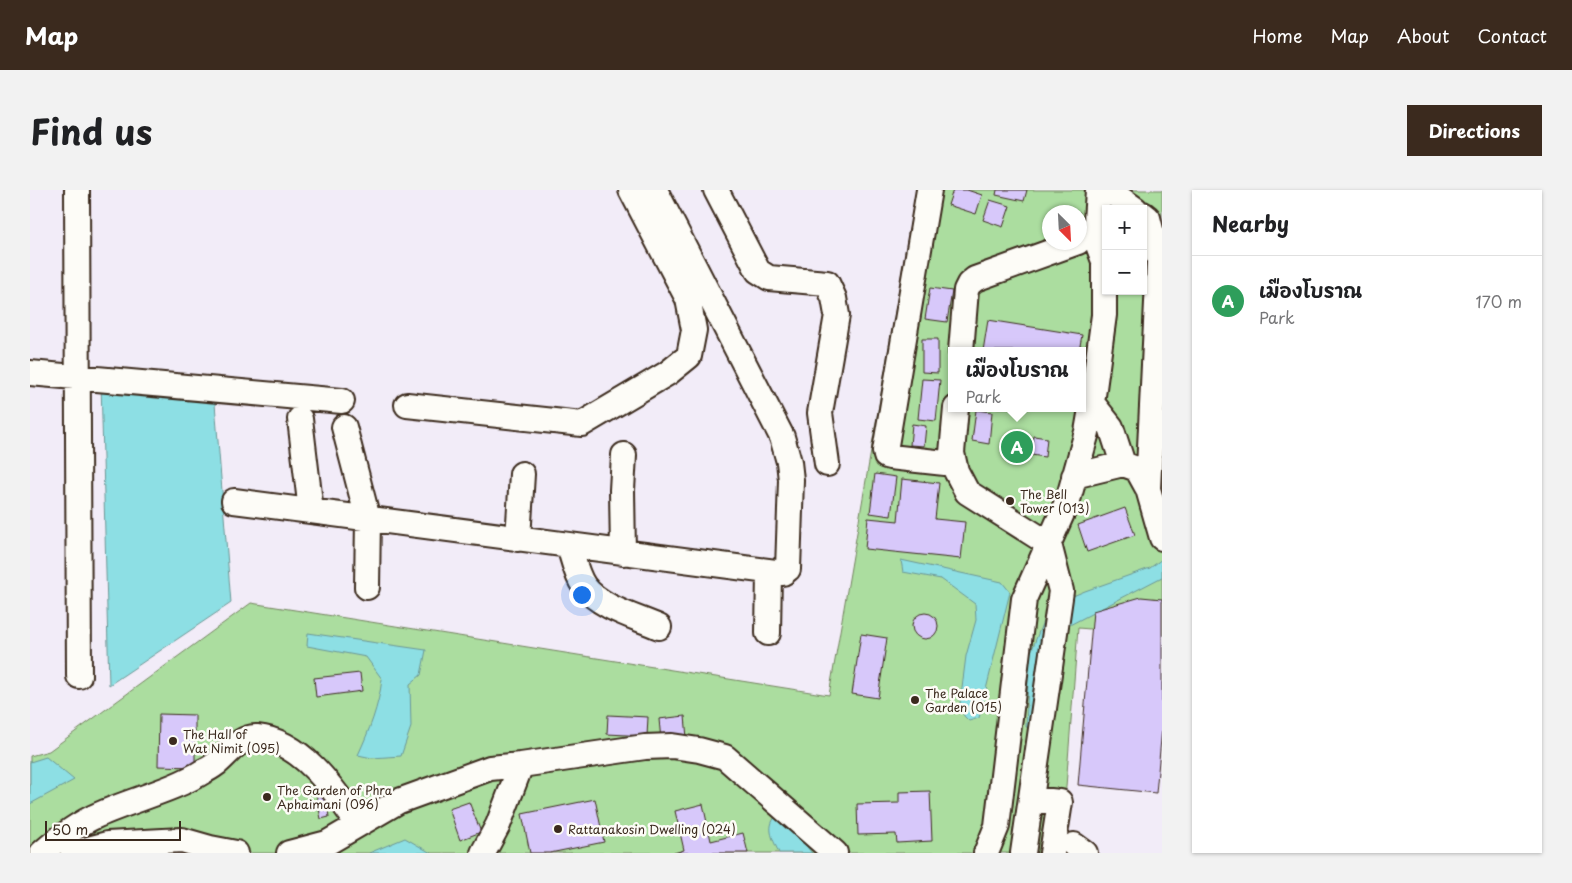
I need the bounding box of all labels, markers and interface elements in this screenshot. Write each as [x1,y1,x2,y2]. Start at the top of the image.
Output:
text: Map [25,17,78,53]
text: Home [1252,22,1302,49]
text: Map [1330,22,1369,49]
text: About [1397,22,1449,49]
text: Contact [1477,22,1547,49]
text: Find us [30,104,152,157]
button: Directions [1407,105,1542,156]
north arrow [1042,205,1087,250]
map controls [1102,205,1147,295]
button: + [1102,205,1147,250]
text: Nearby [1212,207,1289,239]
button: − [1102,250,1147,295]
text: เมืองโบราณ [1259,276,1362,304]
text: A [1222,289,1234,313]
text: 170 m [1476,289,1522,313]
text: Park [1259,305,1295,329]
popup [948,347,1086,412]
text: เมืองโบราณ [965,355,1069,383]
text: Park [965,384,1001,408]
pin: A [1001,428,1033,466]
place label: The Bell Tower (013) [1020,485,1089,517]
marker: The Bell Tower (013) [1004,495,1016,507]
your location [569,582,595,608]
place label: The Palace Garden (015) [925,684,1002,716]
marker: The Palace Garden (015) [909,694,921,706]
place label: The Hall of Wat Nimit (095) [183,725,280,757]
marker: The Hall of Wat Nimit (095) [167,735,179,747]
place label: The Garden of Phra Aphaimani (096) [277,781,393,813]
marker: The Garden of Phra Aphaimani (096) [261,791,273,803]
scale bar [45,818,181,841]
text: 50 m [52,819,88,840]
place label: Rattanakosin Dwelling (024) [568,820,736,838]
marker: Rattanakosin Dwelling (024) [552,823,564,835]

